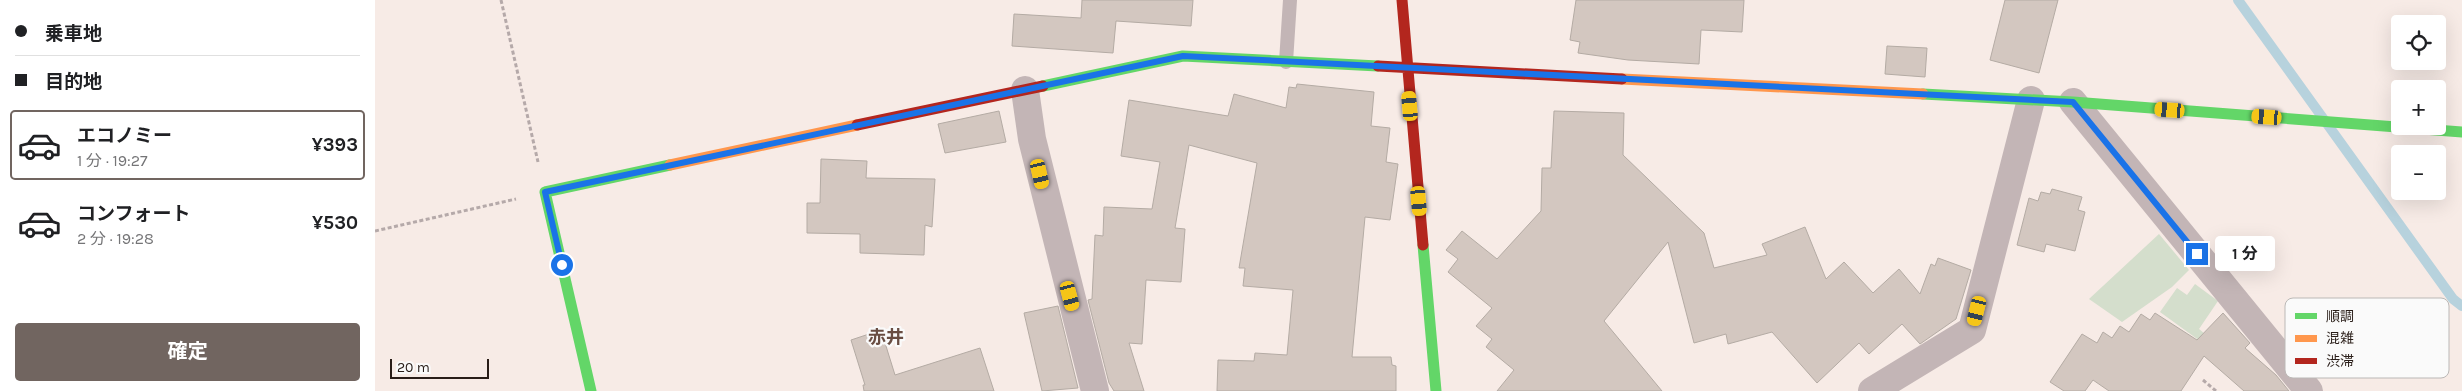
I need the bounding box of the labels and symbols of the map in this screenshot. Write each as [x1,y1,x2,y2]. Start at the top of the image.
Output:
car [1401,90,1418,122]
car [2154,101,2185,119]
car [2251,108,2282,126]
car [1029,158,1050,190]
car [1410,185,1427,217]
callout: 1 分 [2215,236,2275,272]
route end [2186,243,2208,265]
route start [551,254,573,276]
car [1058,280,1081,312]
car [1966,295,1987,327]
legend [2285,298,2449,378]
text: 順調 [2326,308,2354,325]
district label: 赤井 [868,326,904,348]
text: 混雑 [2326,330,2354,347]
text: 渋滞 [2326,353,2354,370]
scale bar [390,356,489,379]

